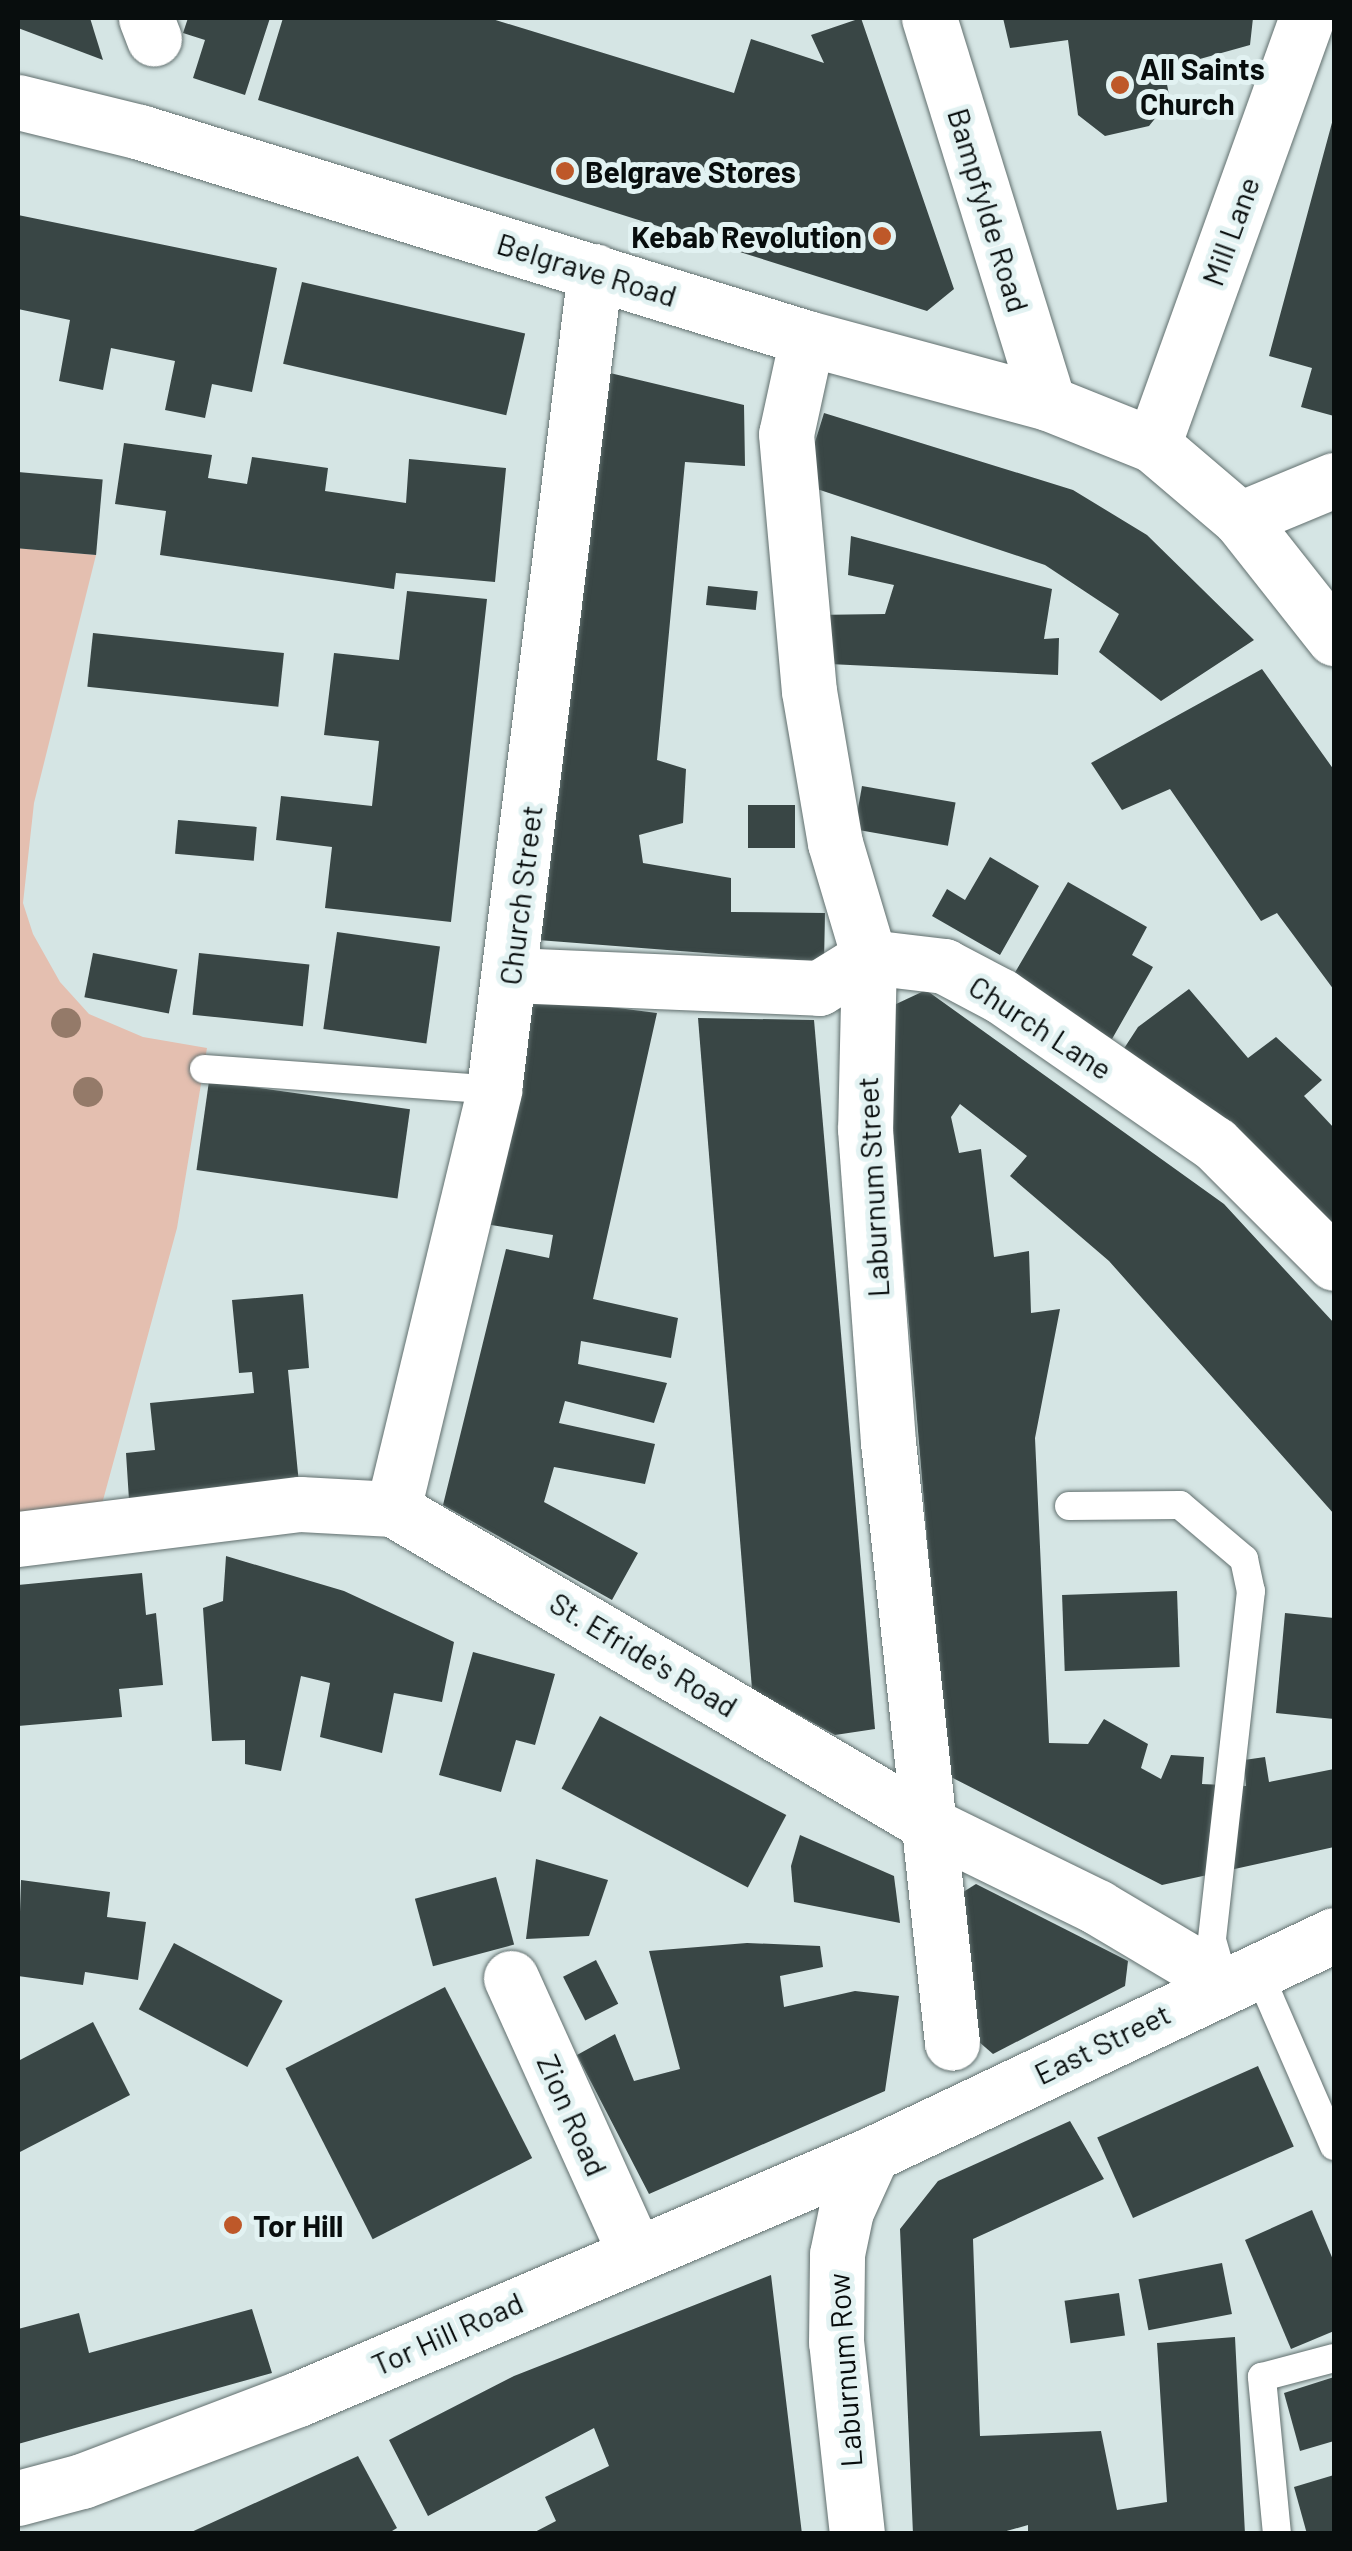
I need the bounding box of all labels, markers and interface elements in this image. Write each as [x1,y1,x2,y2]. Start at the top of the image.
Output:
place label: All Saints Church [1140,50,1265,120]
marker: All Saints Church [1109,74,1131,96]
street label: Bampfylde Road [941,104,1037,316]
place label: Belgrave Stores [585,153,796,189]
marker: Belgrave Stores [554,160,576,182]
street label: Mill Lane [1194,172,1266,290]
place label: Kebab Revolution [631,218,862,254]
street label: Belgrave Road [493,225,681,313]
marker: Kebab Revolution [871,225,893,247]
street label: Church Street [491,803,549,987]
street label: Church Lane [963,967,1119,1087]
street label: Laburnum Street [848,1076,896,1298]
street label: St. Efride's Road [544,1584,744,1724]
street label: East Street [1028,1995,1176,2091]
street label: Zion Road [530,2049,616,2181]
place label: Tor Hill [253,2207,343,2243]
marker: Tor Hill [222,2214,244,2236]
street label: Laburnum Row [819,2272,869,2468]
street label: Tor Hill Road [366,2284,528,2382]

